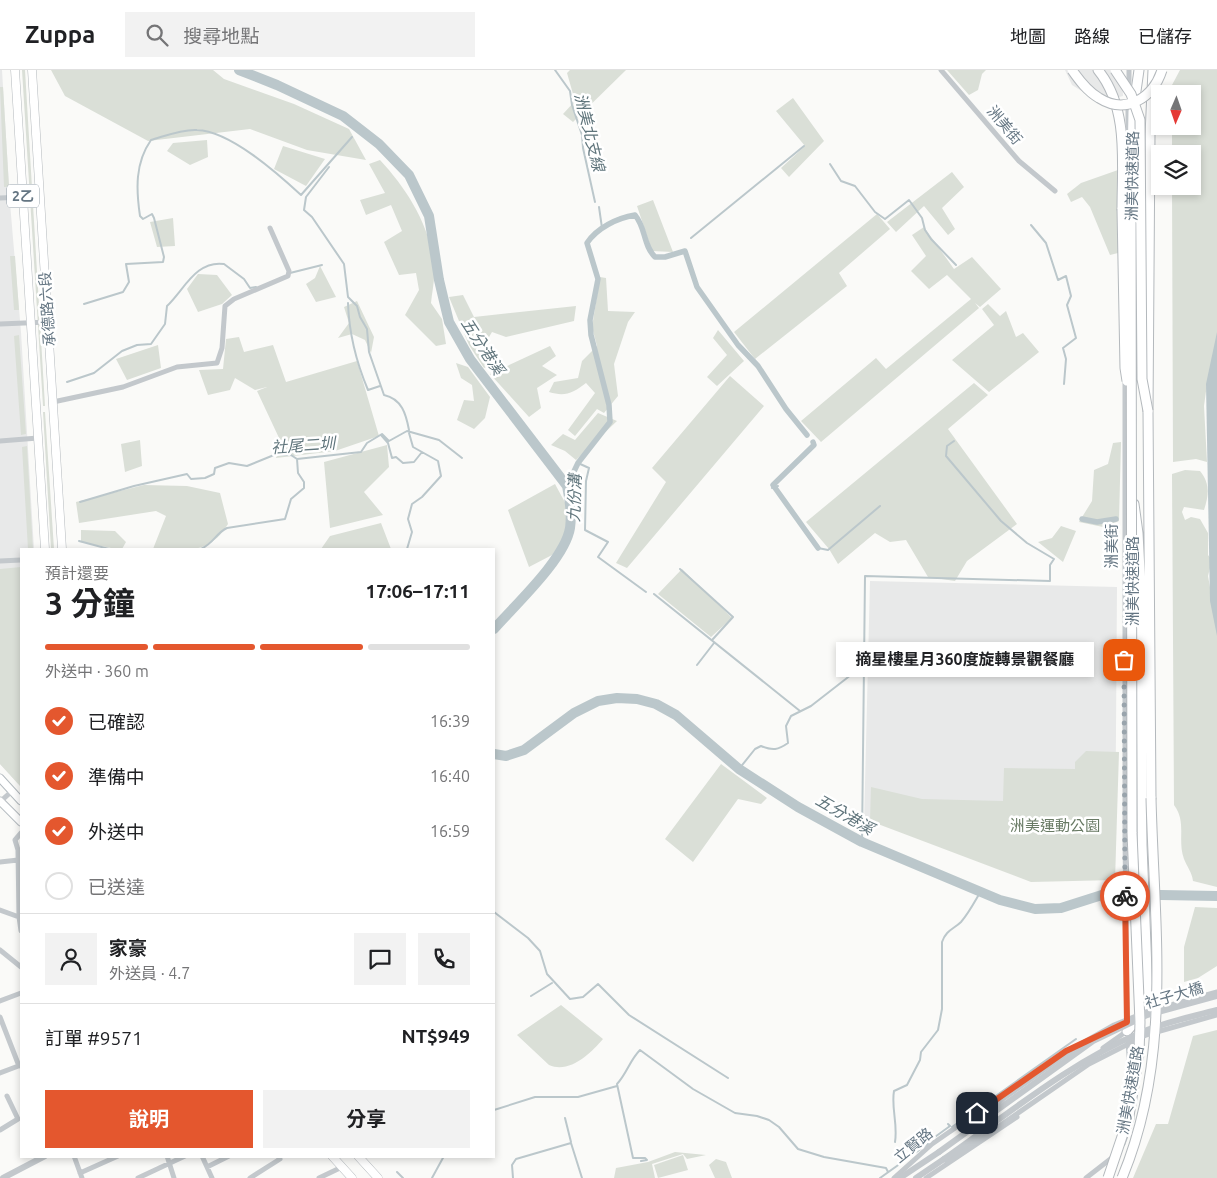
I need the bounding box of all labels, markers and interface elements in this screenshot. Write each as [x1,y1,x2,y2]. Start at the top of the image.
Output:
search box [125,12,475,57]
text: Zuppa [25,21,95,48]
icon: search [143,21,171,49]
text: 搜尋地點 [183,25,259,47]
text: 地圖 [1010,26,1046,46]
text: 路線 [1074,26,1110,46]
text: 已儲存 [1138,26,1192,46]
north arrow [1151,85,1201,135]
map controls [1151,85,1201,195]
water label: 洲美北支線 [572,91,609,175]
street label: 洲美街 [984,102,1026,148]
street label: 洲美快速道路 [1123,131,1141,221]
button: layers [1151,145,1201,195]
road number: 2乙 [7,184,39,208]
street label: 承德路六段 [36,271,58,347]
water label: 五分港溪 [458,314,509,379]
water label: 社尾二圳 [270,434,338,456]
water label: 九份溝 [564,472,584,522]
street label: 洲美街 [1103,523,1120,569]
street label: 洲美快速道路 [1124,536,1141,626]
text: 預計還要 [45,564,109,582]
text: 17:06–17:11 [365,580,470,602]
text: 3 分鐘 [45,585,135,621]
pin [1103,639,1145,681]
callout: 摘星樓星月360度旋轉景觀餐廳 [836,642,1094,678]
icon: bag [1110,646,1138,674]
text: 摘星樓星月360度旋轉景觀餐廳 [855,650,1075,668]
text: 外送中 · 360 m [45,662,149,680]
icon: check [45,707,73,735]
text: 已確認 [88,711,145,733]
text: 16:39 [430,712,470,730]
icon: check [45,762,73,790]
text: 準備中 [88,766,145,788]
text: 16:40 [430,767,470,785]
water label: 五分港溪 [813,790,879,839]
icon: check [45,817,73,845]
park label: 洲美運動公園 [1010,817,1100,834]
text: 外送中 [88,821,145,843]
text: 16:59 [430,822,470,840]
courier [1100,871,1150,921]
text: 已送達 [88,876,145,898]
icon: bike [1111,882,1139,910]
button: person [45,933,97,985]
button: chat [354,933,406,985]
button: phone [418,933,470,985]
text: 家豪 [109,937,147,959]
text: 外送員 · 4.7 [109,964,190,982]
street label: 社子大橋 [1143,979,1205,1011]
text: NT$949 [402,1025,470,1047]
text: 訂單 #9571 [45,1027,143,1049]
street label: 洲美快速道路 [1114,1044,1146,1136]
button: 說明 [45,1090,253,1148]
button: 分享 [263,1090,470,1148]
pin [956,1092,998,1134]
icon: home [963,1099,991,1127]
street label: 立賢路 [890,1124,936,1166]

